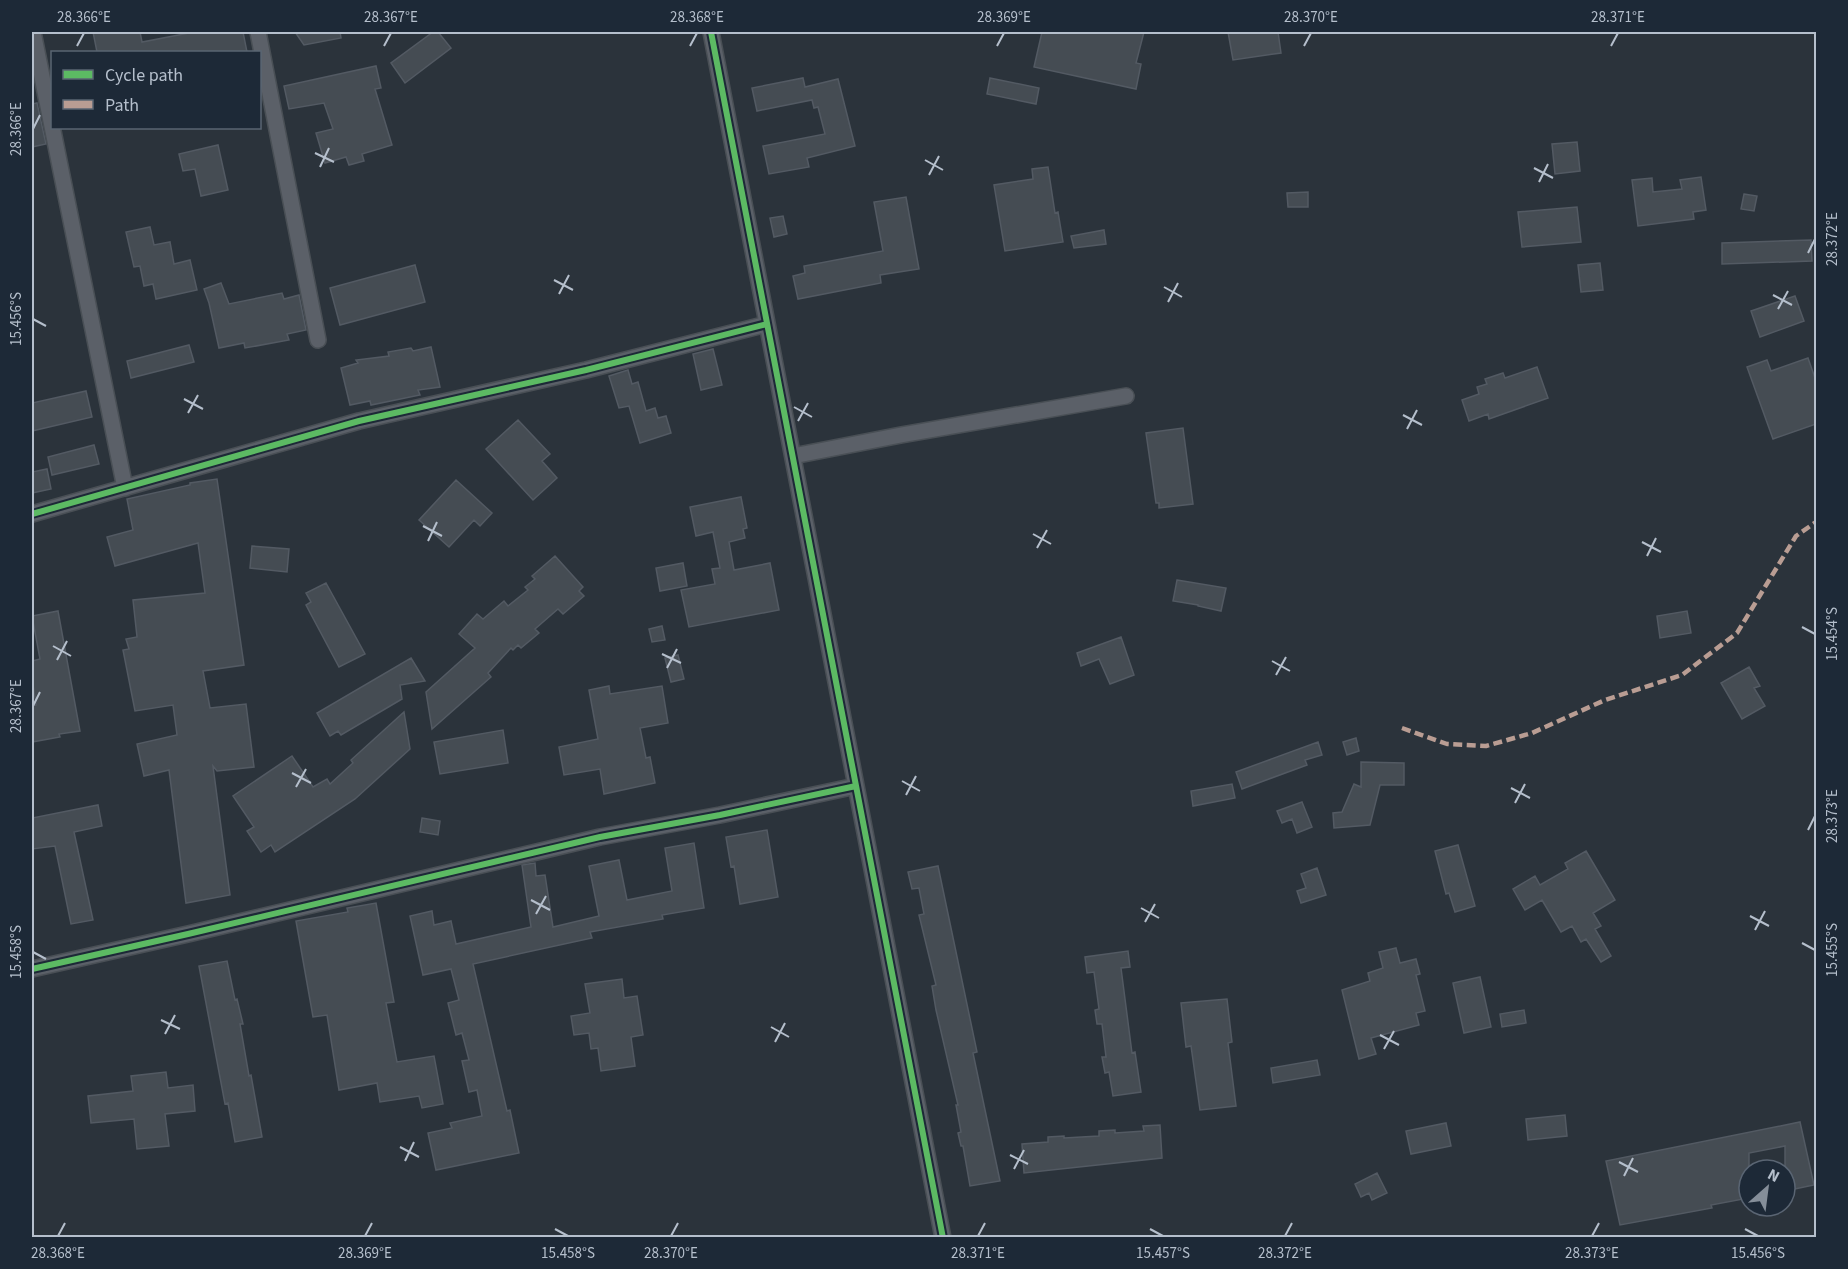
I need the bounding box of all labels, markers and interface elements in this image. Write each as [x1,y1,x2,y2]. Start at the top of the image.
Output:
text: 28.366°E [57,7,111,28]
text: 28.367°E [364,7,418,28]
text: 28.368°E [670,7,724,28]
text: 28.369°E [977,7,1031,28]
text: 28.370°E [1284,7,1338,28]
text: 28.371°E [1591,7,1645,28]
legend [51,51,261,129]
text: Cycle path [105,63,183,88]
text: Path [105,93,139,118]
text: 28.366°E [6,102,27,156]
text: 28.372°E [1822,212,1843,266]
text: 15.456°S [6,292,27,346]
text: 15.454°S [1822,607,1843,661]
text: 28.367°E [6,679,27,733]
text: 28.373°E [1822,789,1843,843]
text: 15.455°S [1822,923,1843,977]
text: 15.458°S [6,925,27,979]
north arrow [1737,1158,1797,1218]
text: N [1764,1163,1783,1188]
text: 28.368°E [31,1243,85,1264]
text: 28.369°E [338,1243,392,1264]
text: 15.458°S [541,1243,595,1264]
text: 28.370°E [644,1243,698,1264]
text: 28.371°E [951,1243,1005,1264]
text: 15.457°S [1136,1243,1190,1264]
text: 28.372°E [1258,1243,1312,1264]
text: 28.373°E [1565,1243,1619,1264]
text: 15.456°S [1731,1243,1785,1264]

